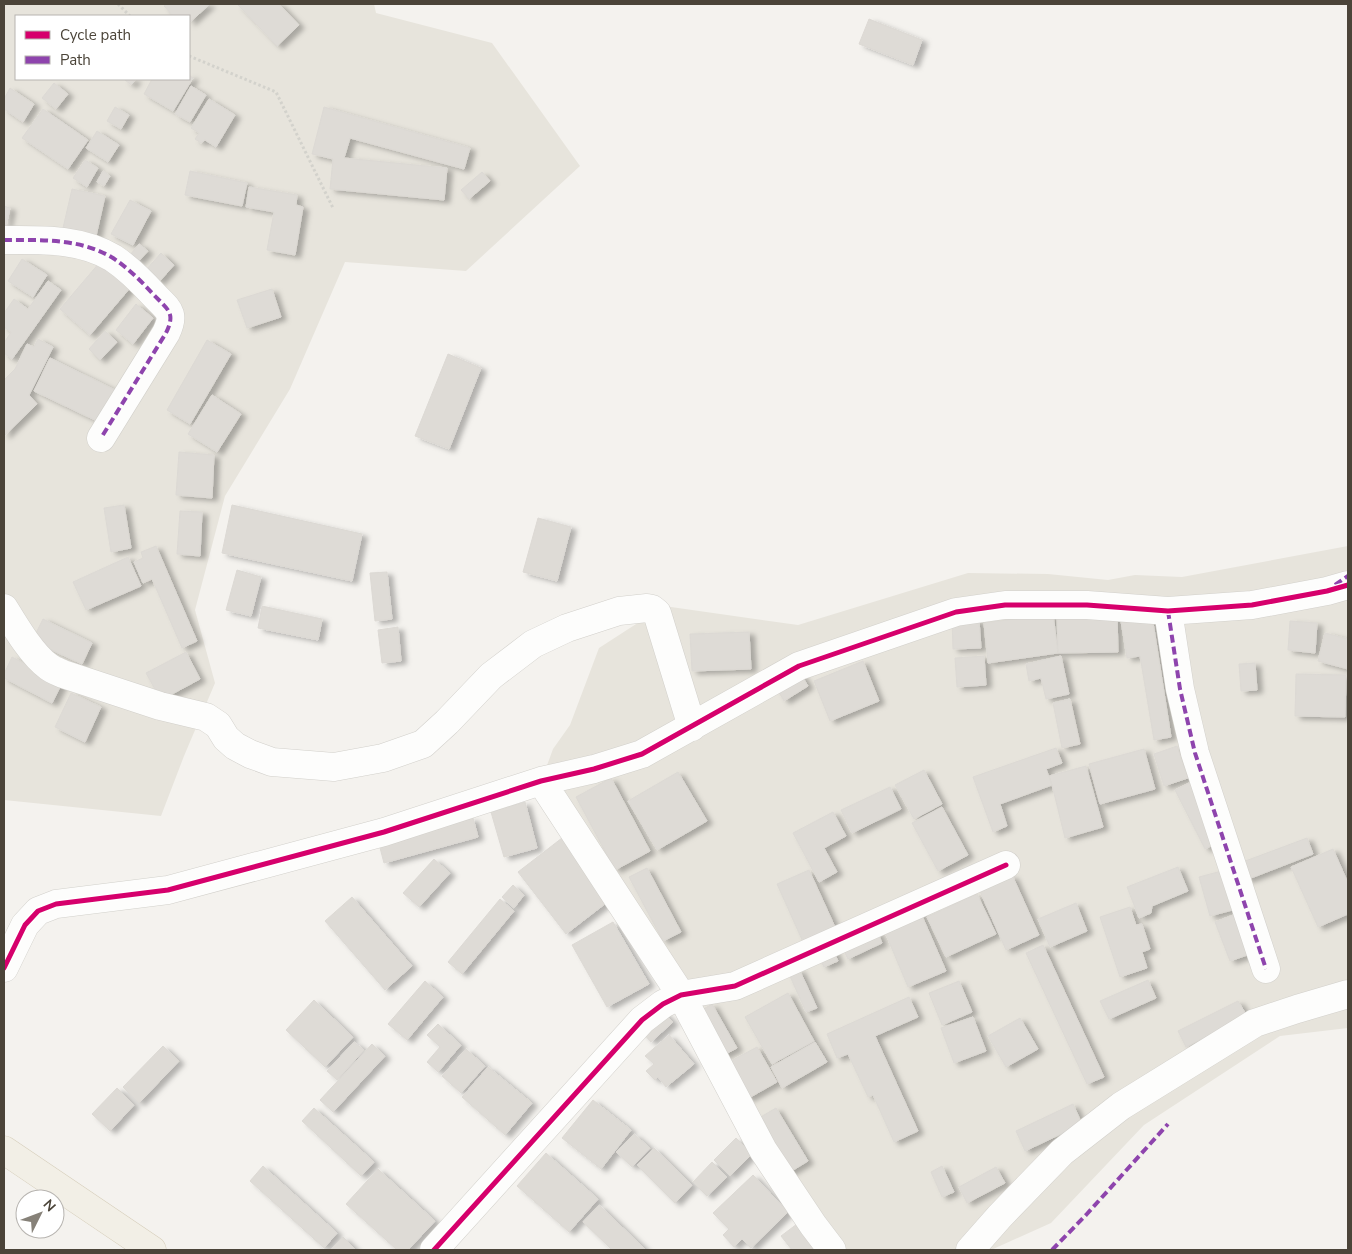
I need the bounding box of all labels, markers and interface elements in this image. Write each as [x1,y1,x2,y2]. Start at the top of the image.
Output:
legend [15,15,190,80]
text: Cycle path [60,25,131,45]
text: Path [60,50,91,70]
north arrow [15,1189,65,1239]
text: N [39,1195,60,1216]

